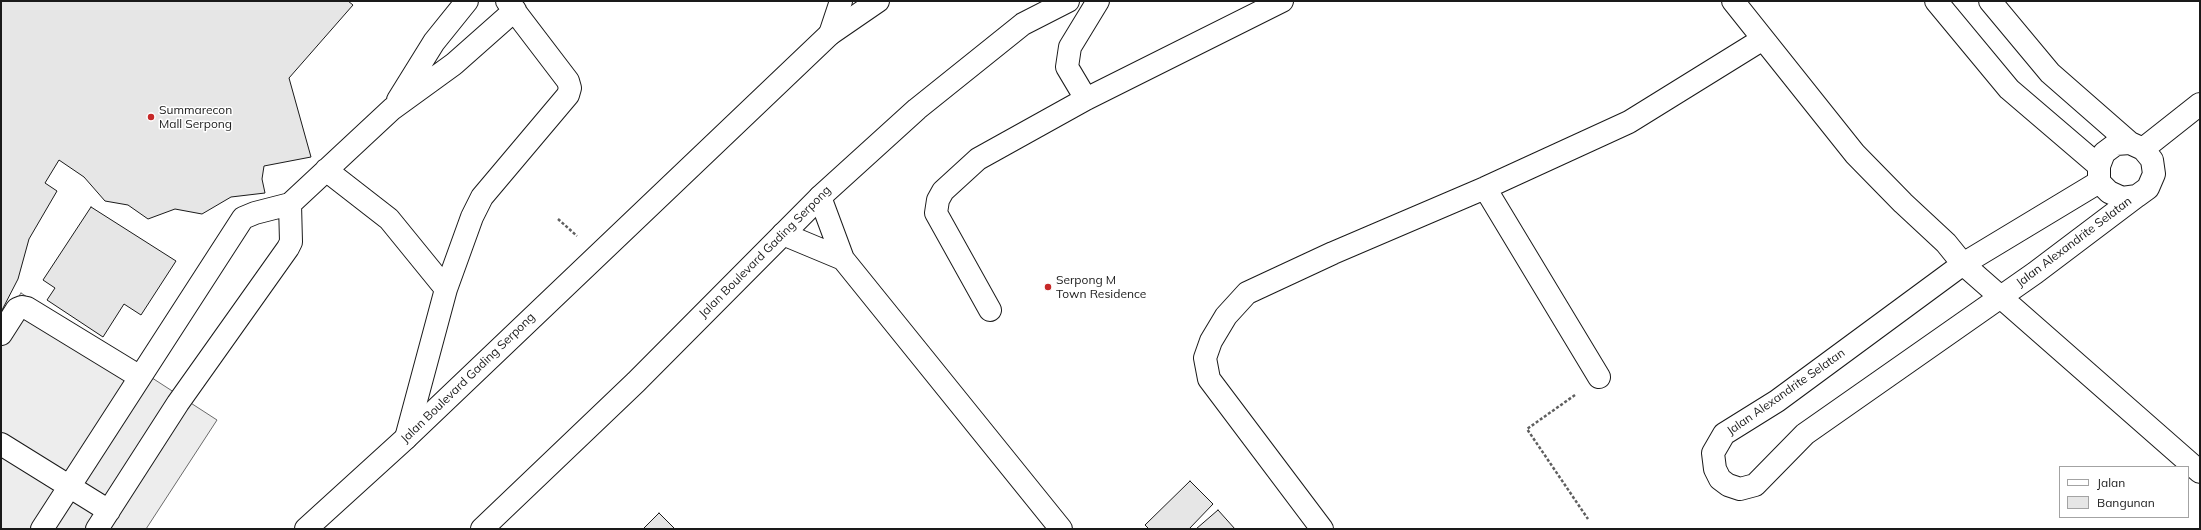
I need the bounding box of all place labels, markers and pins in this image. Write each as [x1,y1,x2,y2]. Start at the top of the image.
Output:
place label: Summarecon Mall Serpong [159,103,232,131]
marker: Summarecon Mall Serpong [146,112,156,122]
place label: Serpong M Town Residence [1056,273,1146,301]
marker: Serpong M Town Residence [1043,282,1053,292]

